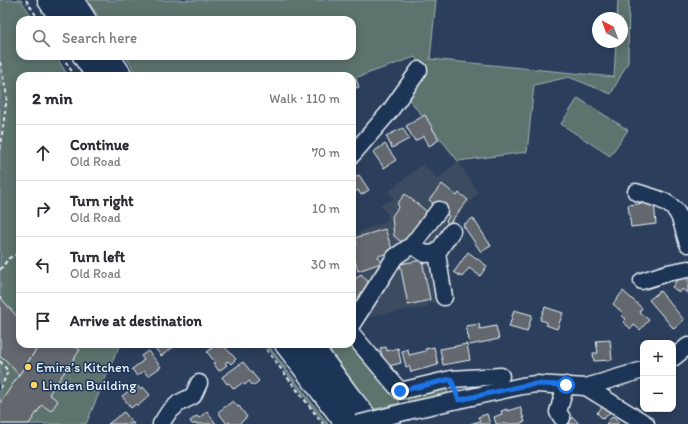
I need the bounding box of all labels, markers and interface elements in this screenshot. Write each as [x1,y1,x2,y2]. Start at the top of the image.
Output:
north arrow [592,12,628,48]
search box [16,16,356,60]
icon: search [30,27,52,49]
text: Search here [62,29,137,47]
text: 2 min [32,88,72,108]
text: Walk · 110 m [269,91,340,106]
text: Continue [70,136,129,154]
icon: ahead [32,142,54,164]
text: 70 m [312,145,340,160]
text: Old Road [70,154,121,169]
text: Turn right [70,192,134,210]
icon: right [32,198,54,220]
text: 10 m [312,201,340,216]
text: Old Road [70,210,121,225]
text: Turn left [70,248,125,266]
icon: left [32,254,54,276]
text: 30 m [311,257,340,272]
text: Old Road [70,266,121,281]
icon: arrive [32,310,54,332]
text: Arrive at destination [70,312,202,330]
map controls [640,340,676,412]
button: + [640,340,676,376]
place label: Emira’s Kitchen [36,359,130,376]
marker: Emira’s Kitchen [23,362,33,372]
route start [557,376,575,394]
button: − [640,376,676,412]
place label: Linden Building [42,377,137,394]
marker: Linden Building [29,380,39,390]
route end [391,382,409,400]

